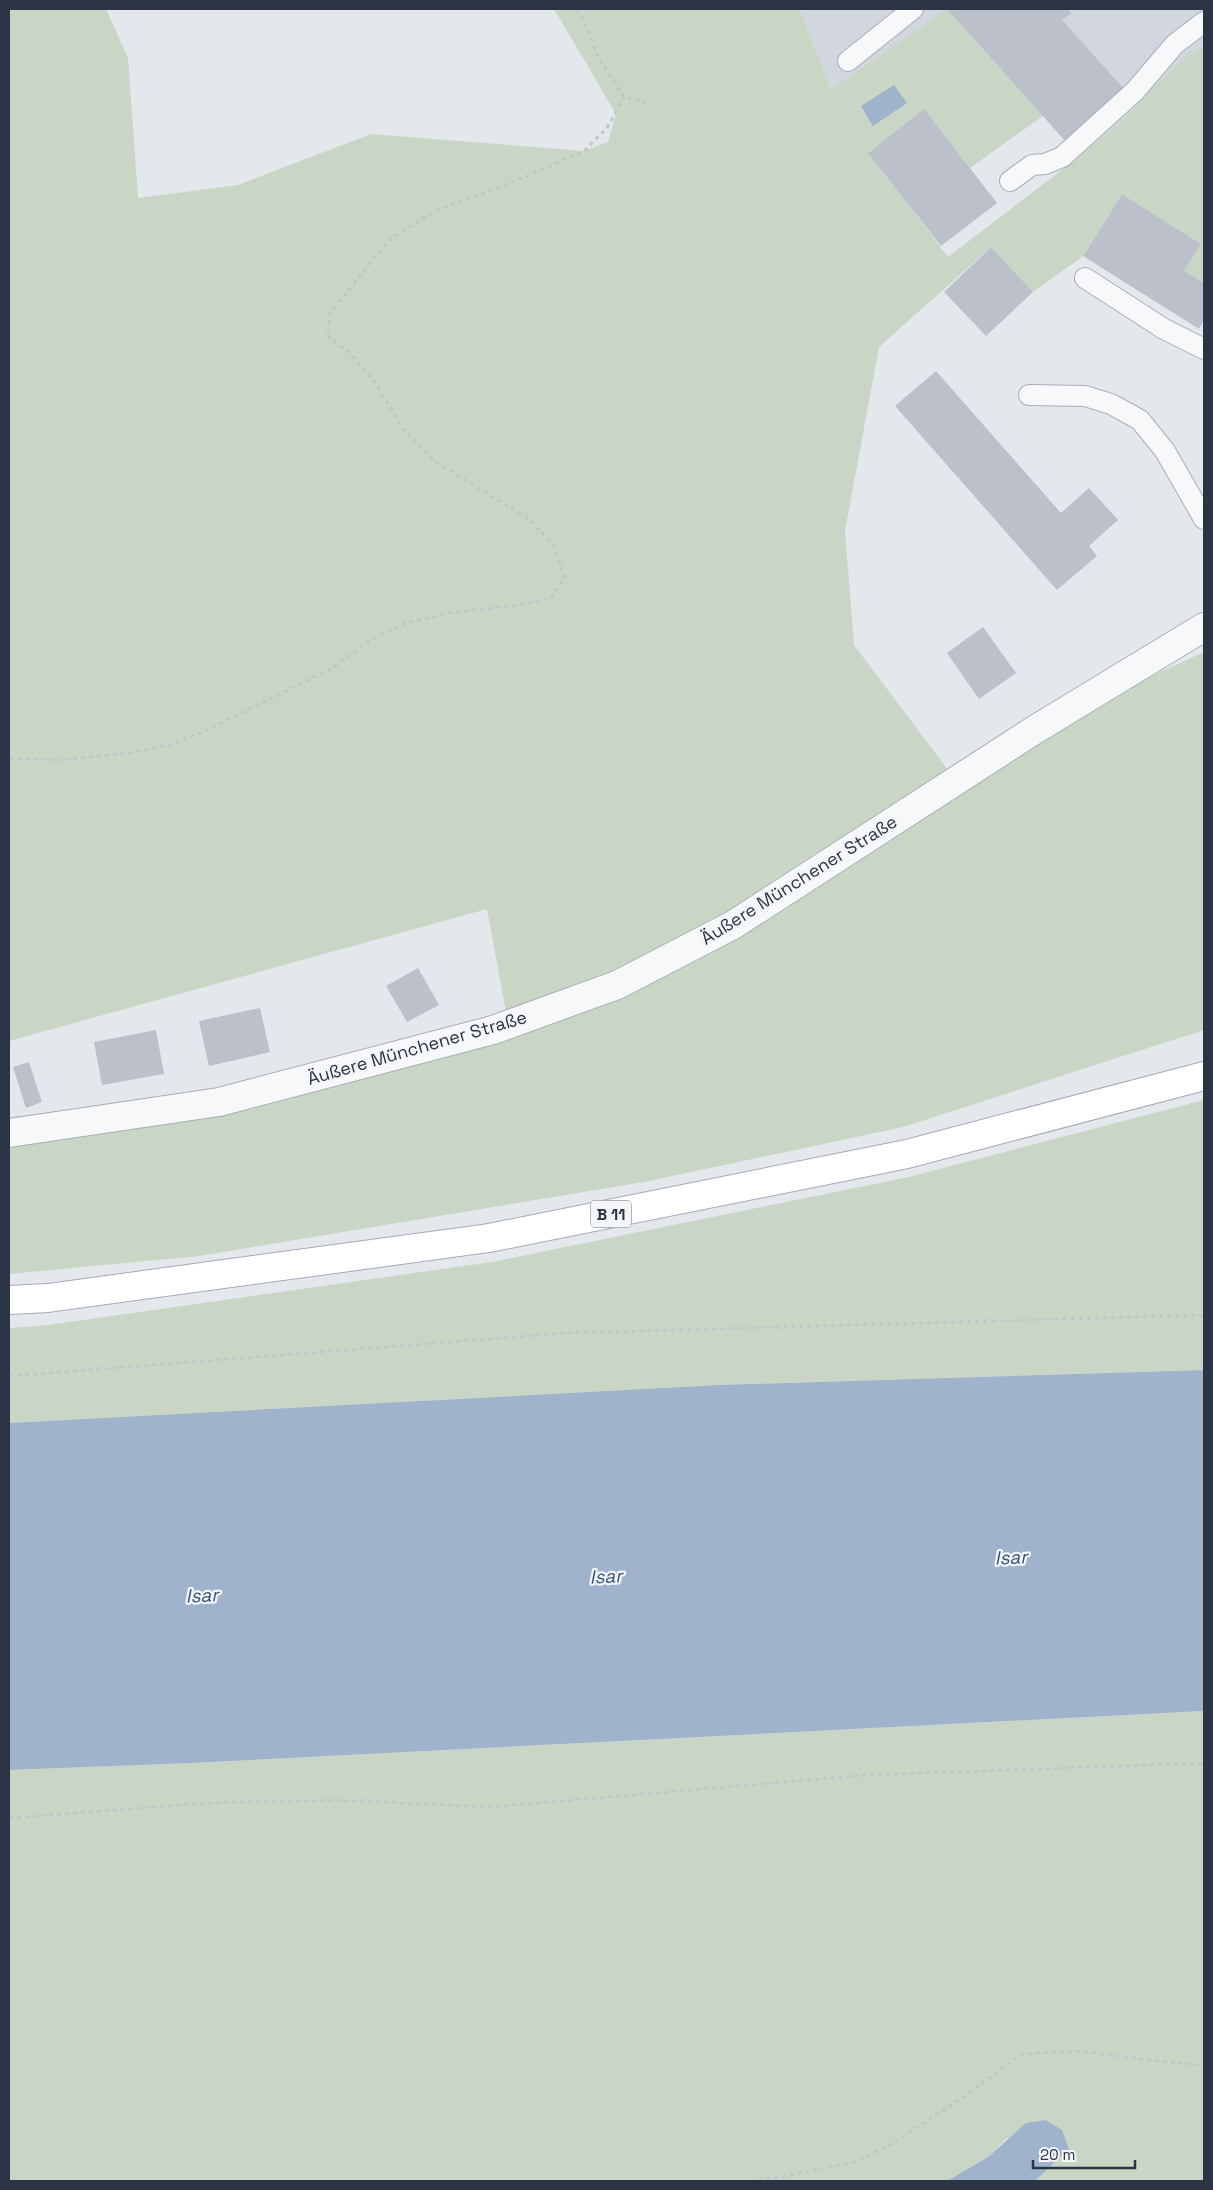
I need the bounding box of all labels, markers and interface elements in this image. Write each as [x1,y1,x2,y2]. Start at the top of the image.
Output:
street label: Äußere Münchener Straße [696,810,901,950]
street label: Äußere Münchener Straße [304,1005,529,1090]
road number: B 11 [591,1200,631,1228]
water label: Isar [994,1544,1030,1571]
water label: Isar [589,1563,625,1590]
water label: Isar [185,1582,221,1609]
scale bar [1033,2138,1136,2170]
text: 20 m [1040,2145,1075,2164]

